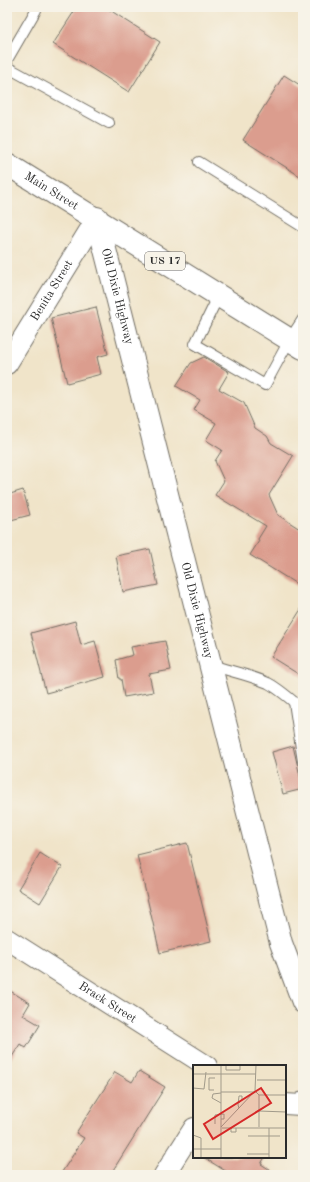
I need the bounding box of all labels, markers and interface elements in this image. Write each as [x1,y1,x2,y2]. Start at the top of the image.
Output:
street label: Main Street [22,170,80,213]
street label: Old Dixie Highway [99,247,135,347]
road number: US 17 [145,252,185,270]
street label: Benita Street [29,258,75,323]
street label: Old Dixie Highway [179,561,215,661]
street label: Brack Street [76,980,138,1026]
inset map [193,1065,286,1158]

